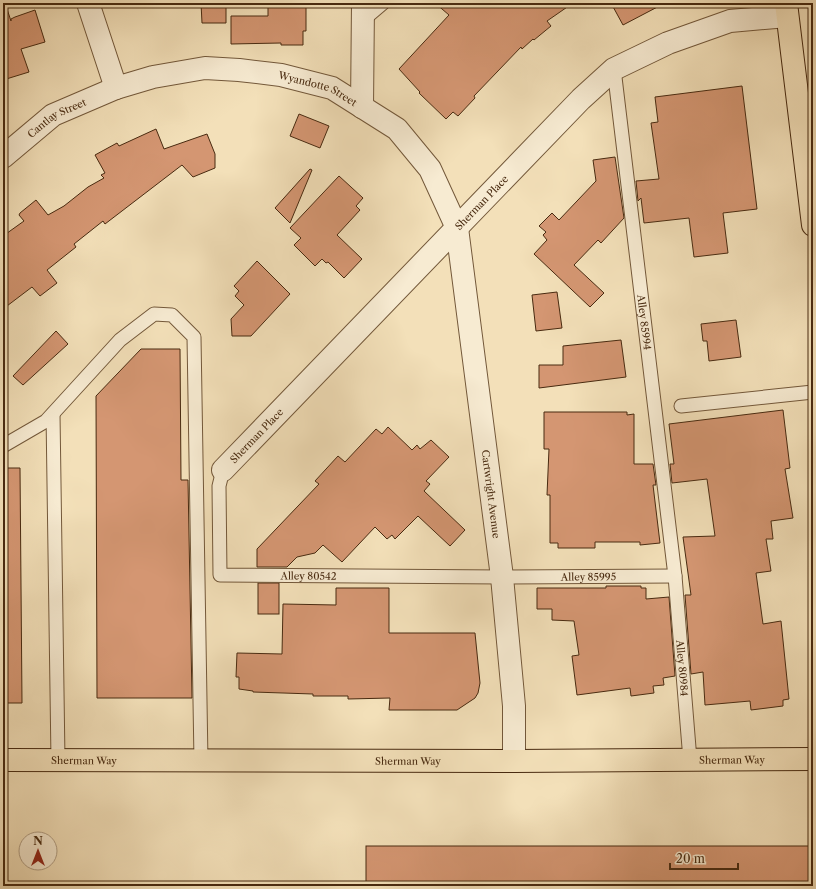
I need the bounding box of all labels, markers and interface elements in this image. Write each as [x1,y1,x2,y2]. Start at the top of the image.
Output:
street label: Wyandotte Street [276,68,360,109]
street label: Cantlay Street [24,95,88,140]
street label: Sherman Place [452,172,511,233]
street label: Alley 85994 [635,293,654,351]
street label: Sherman Place [227,405,286,466]
street label: Cartwright Avenue [479,449,504,539]
street label: Alley 80542 [279,569,337,582]
street label: Alley 85995 [560,570,616,583]
street label: Alley 80984 [674,638,691,697]
street label: Sherman Way [699,753,765,766]
street label: Sherman Way [51,754,117,767]
street label: Sherman Way [375,754,441,767]
north arrow [18,831,58,871]
text: N [33,834,43,848]
scale bar [670,845,738,871]
text: 20 m [676,851,705,866]

